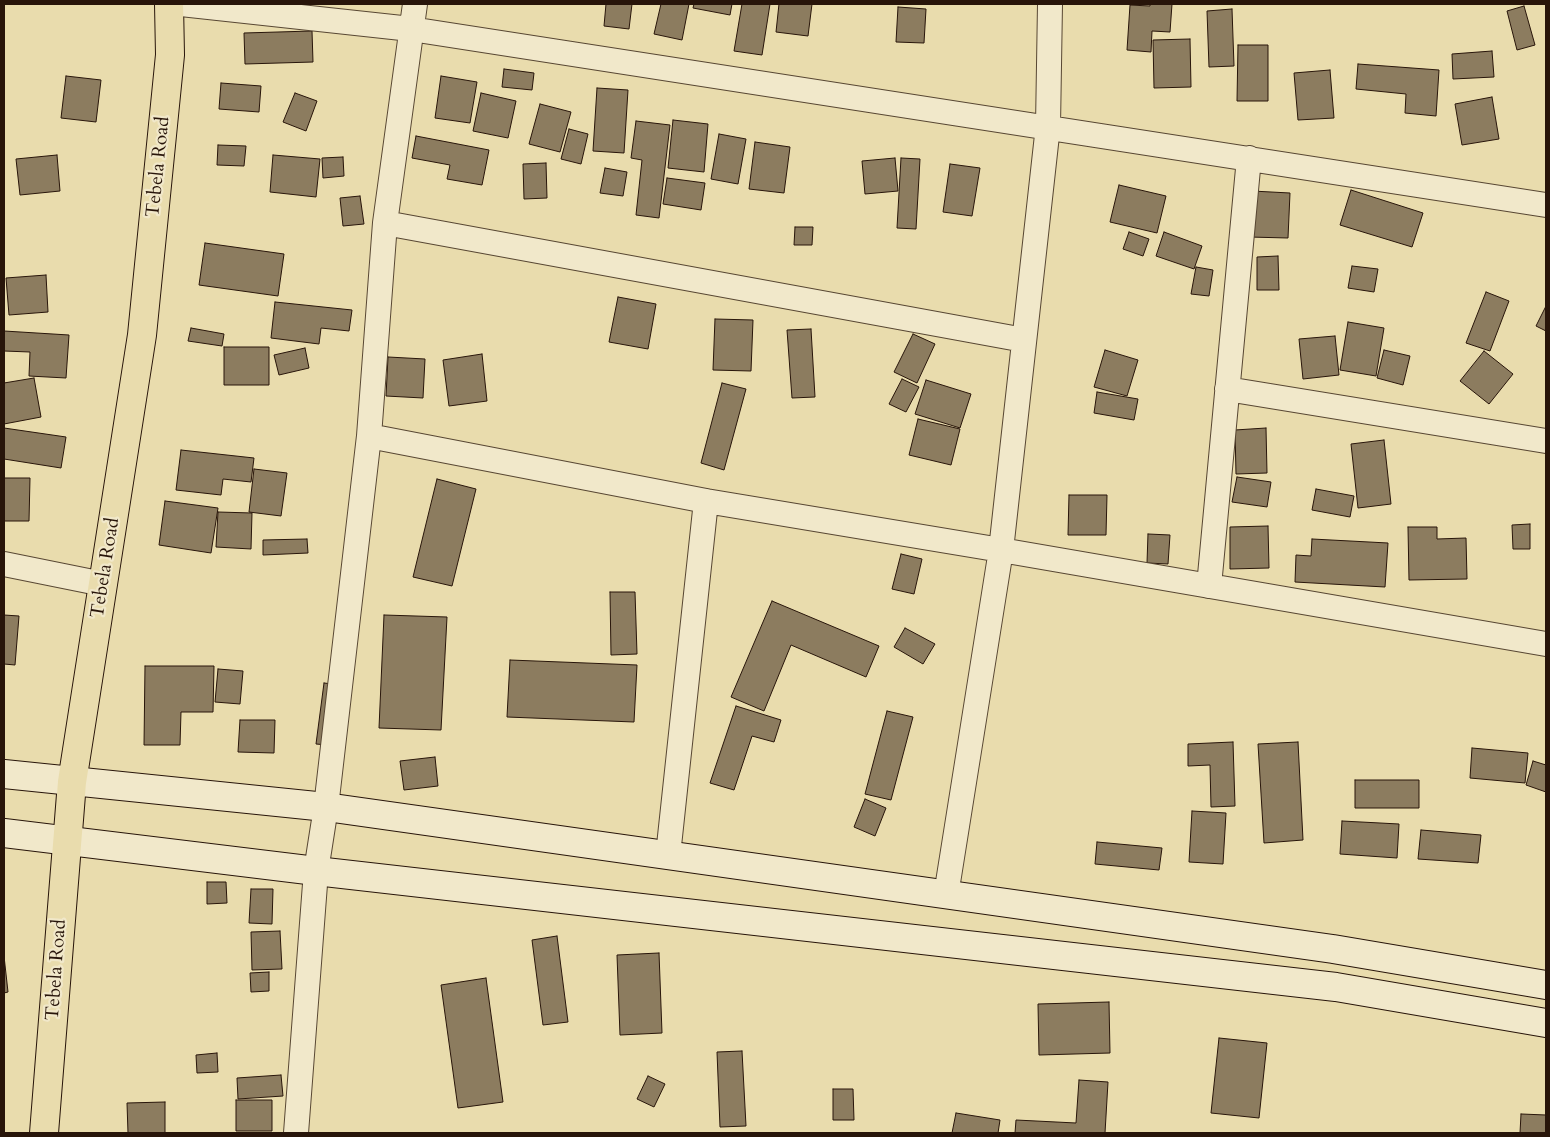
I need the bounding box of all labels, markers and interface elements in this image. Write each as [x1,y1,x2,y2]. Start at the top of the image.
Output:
street label: Tebela Road [142,115,176,219]
street label: Tebela Road [87,516,125,620]
street label: Tebela Road [42,919,72,1021]

